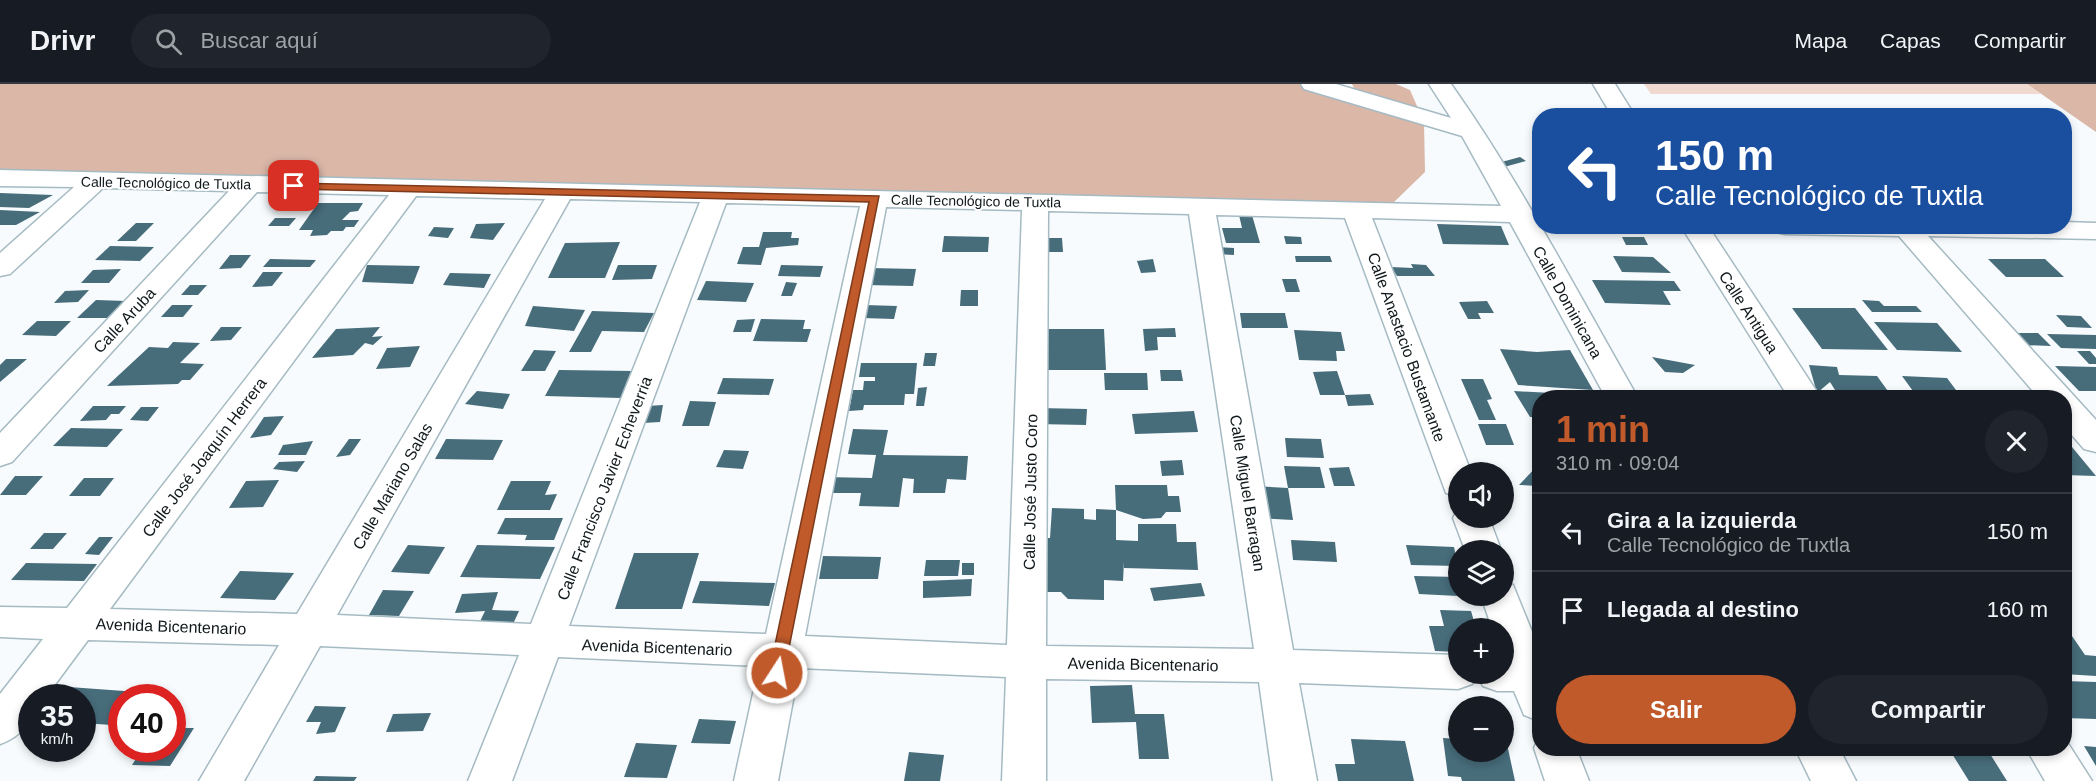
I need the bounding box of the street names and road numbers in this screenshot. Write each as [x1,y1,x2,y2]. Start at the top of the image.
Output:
street label: Calle Tecnológico de Tuxtla [81,174,251,192]
street label: Calle Tecnológico de Tuxtla [891,192,1061,210]
street label: Calle Dominicana [1530,243,1605,361]
street label: Calle Anastacio Bustamante [1364,250,1449,444]
street label: Calle Antigua [1716,268,1781,357]
street label: Calle Aruba [90,284,159,356]
street label: Calle José Joaquín Herrera [139,374,270,540]
street label: Calle Francisco Javier Echeverria [554,374,655,602]
street label: Calle José Justo Coro [1021,414,1040,570]
street label: Calle Miguel Barragan [1227,414,1268,573]
street label: Calle Mariano Salas [349,420,436,553]
street label: Avenida Bicentenario [95,615,247,638]
street label: Avenida Bicentenario [581,636,733,659]
street label: Avenida Bicentenario [1067,655,1219,674]

